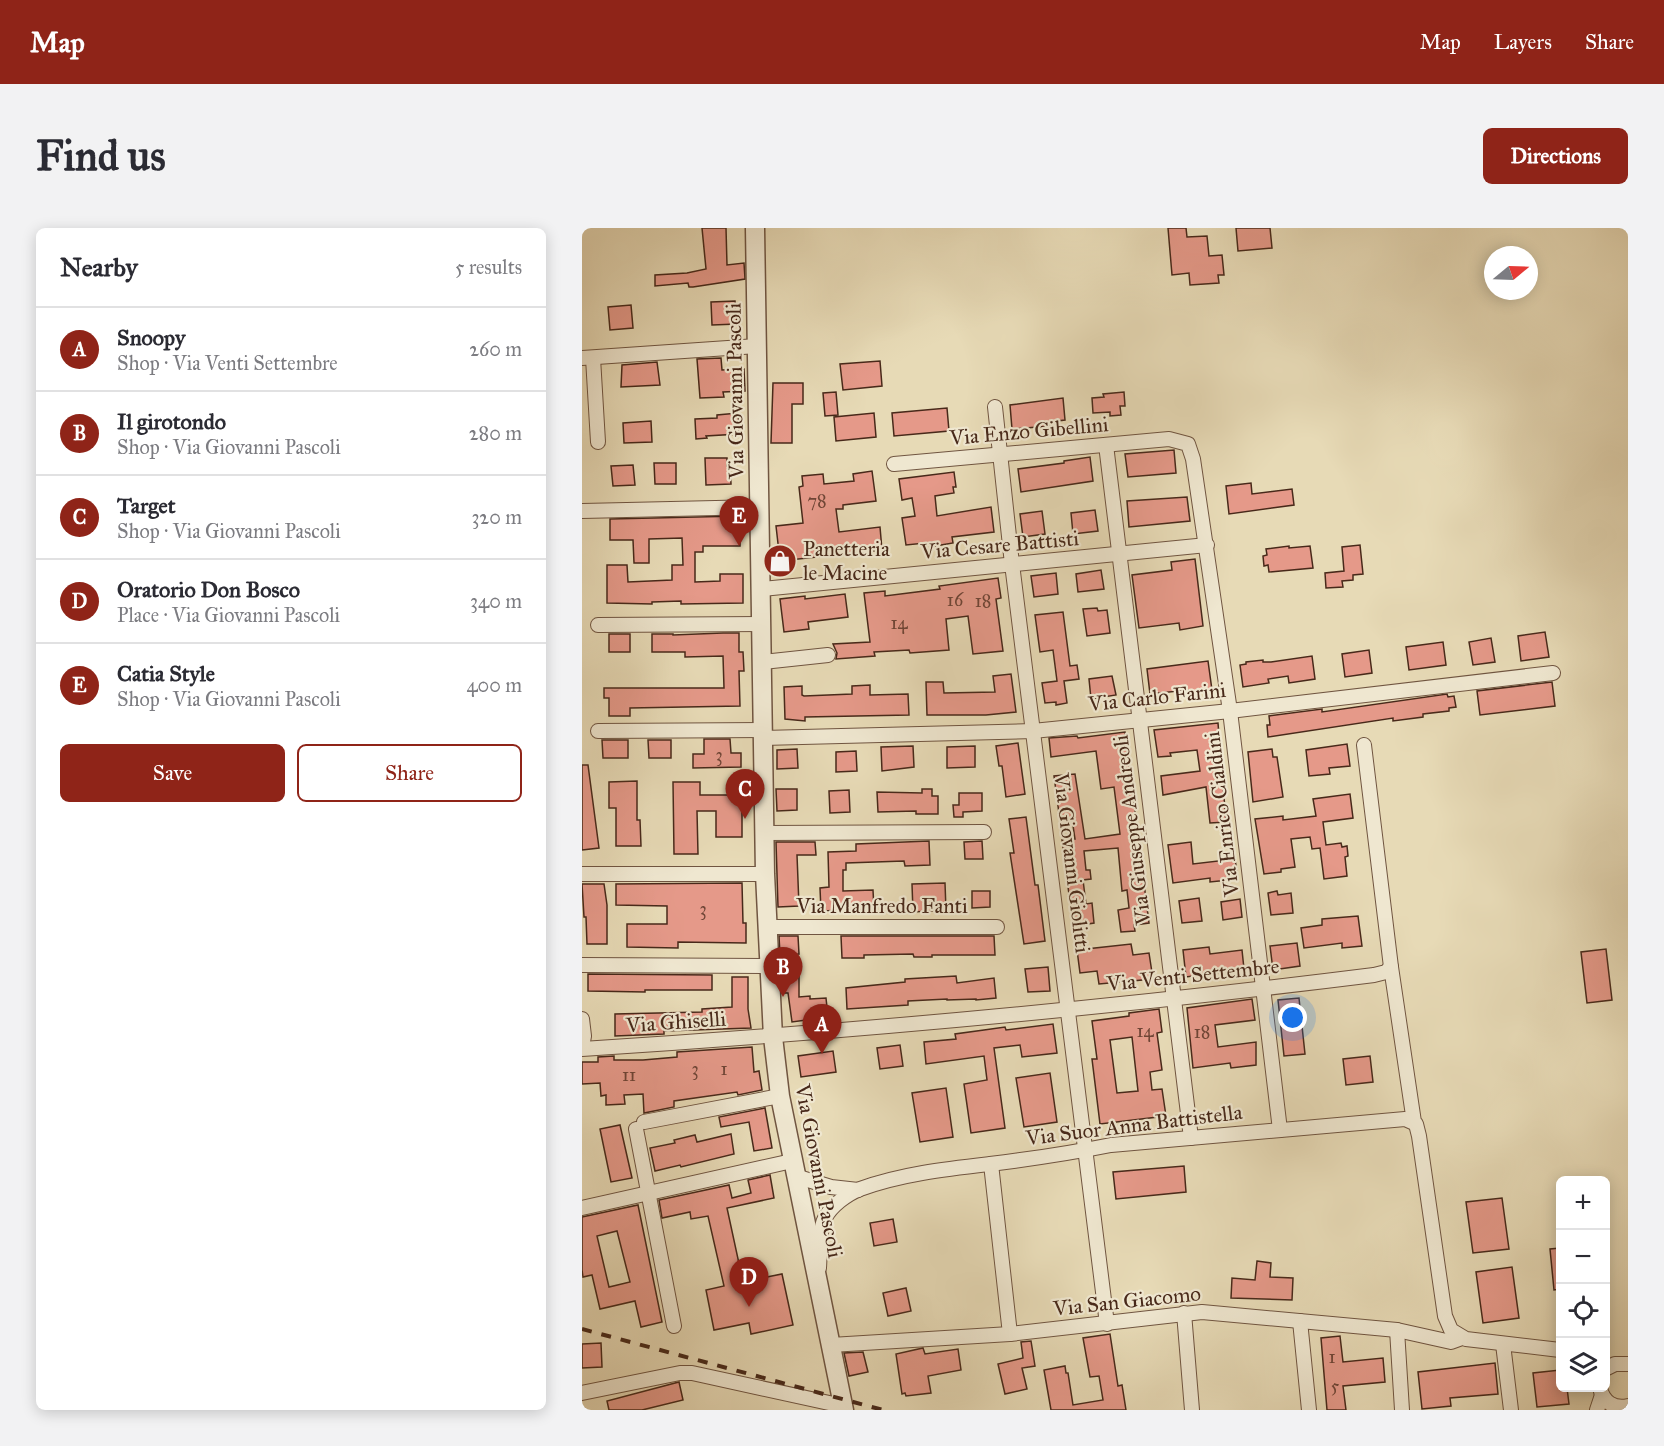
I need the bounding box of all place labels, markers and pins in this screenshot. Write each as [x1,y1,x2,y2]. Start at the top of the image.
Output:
pin: E [720,496,758,546]
place label: Panetteria le Macine [803,536,890,586]
shop icon: Panetteria le Macine [762,543,798,579]
pin: C [726,770,764,819]
pin: B [764,948,802,997]
pin: A [802,1004,842,1054]
pin: D [730,1258,768,1307]

